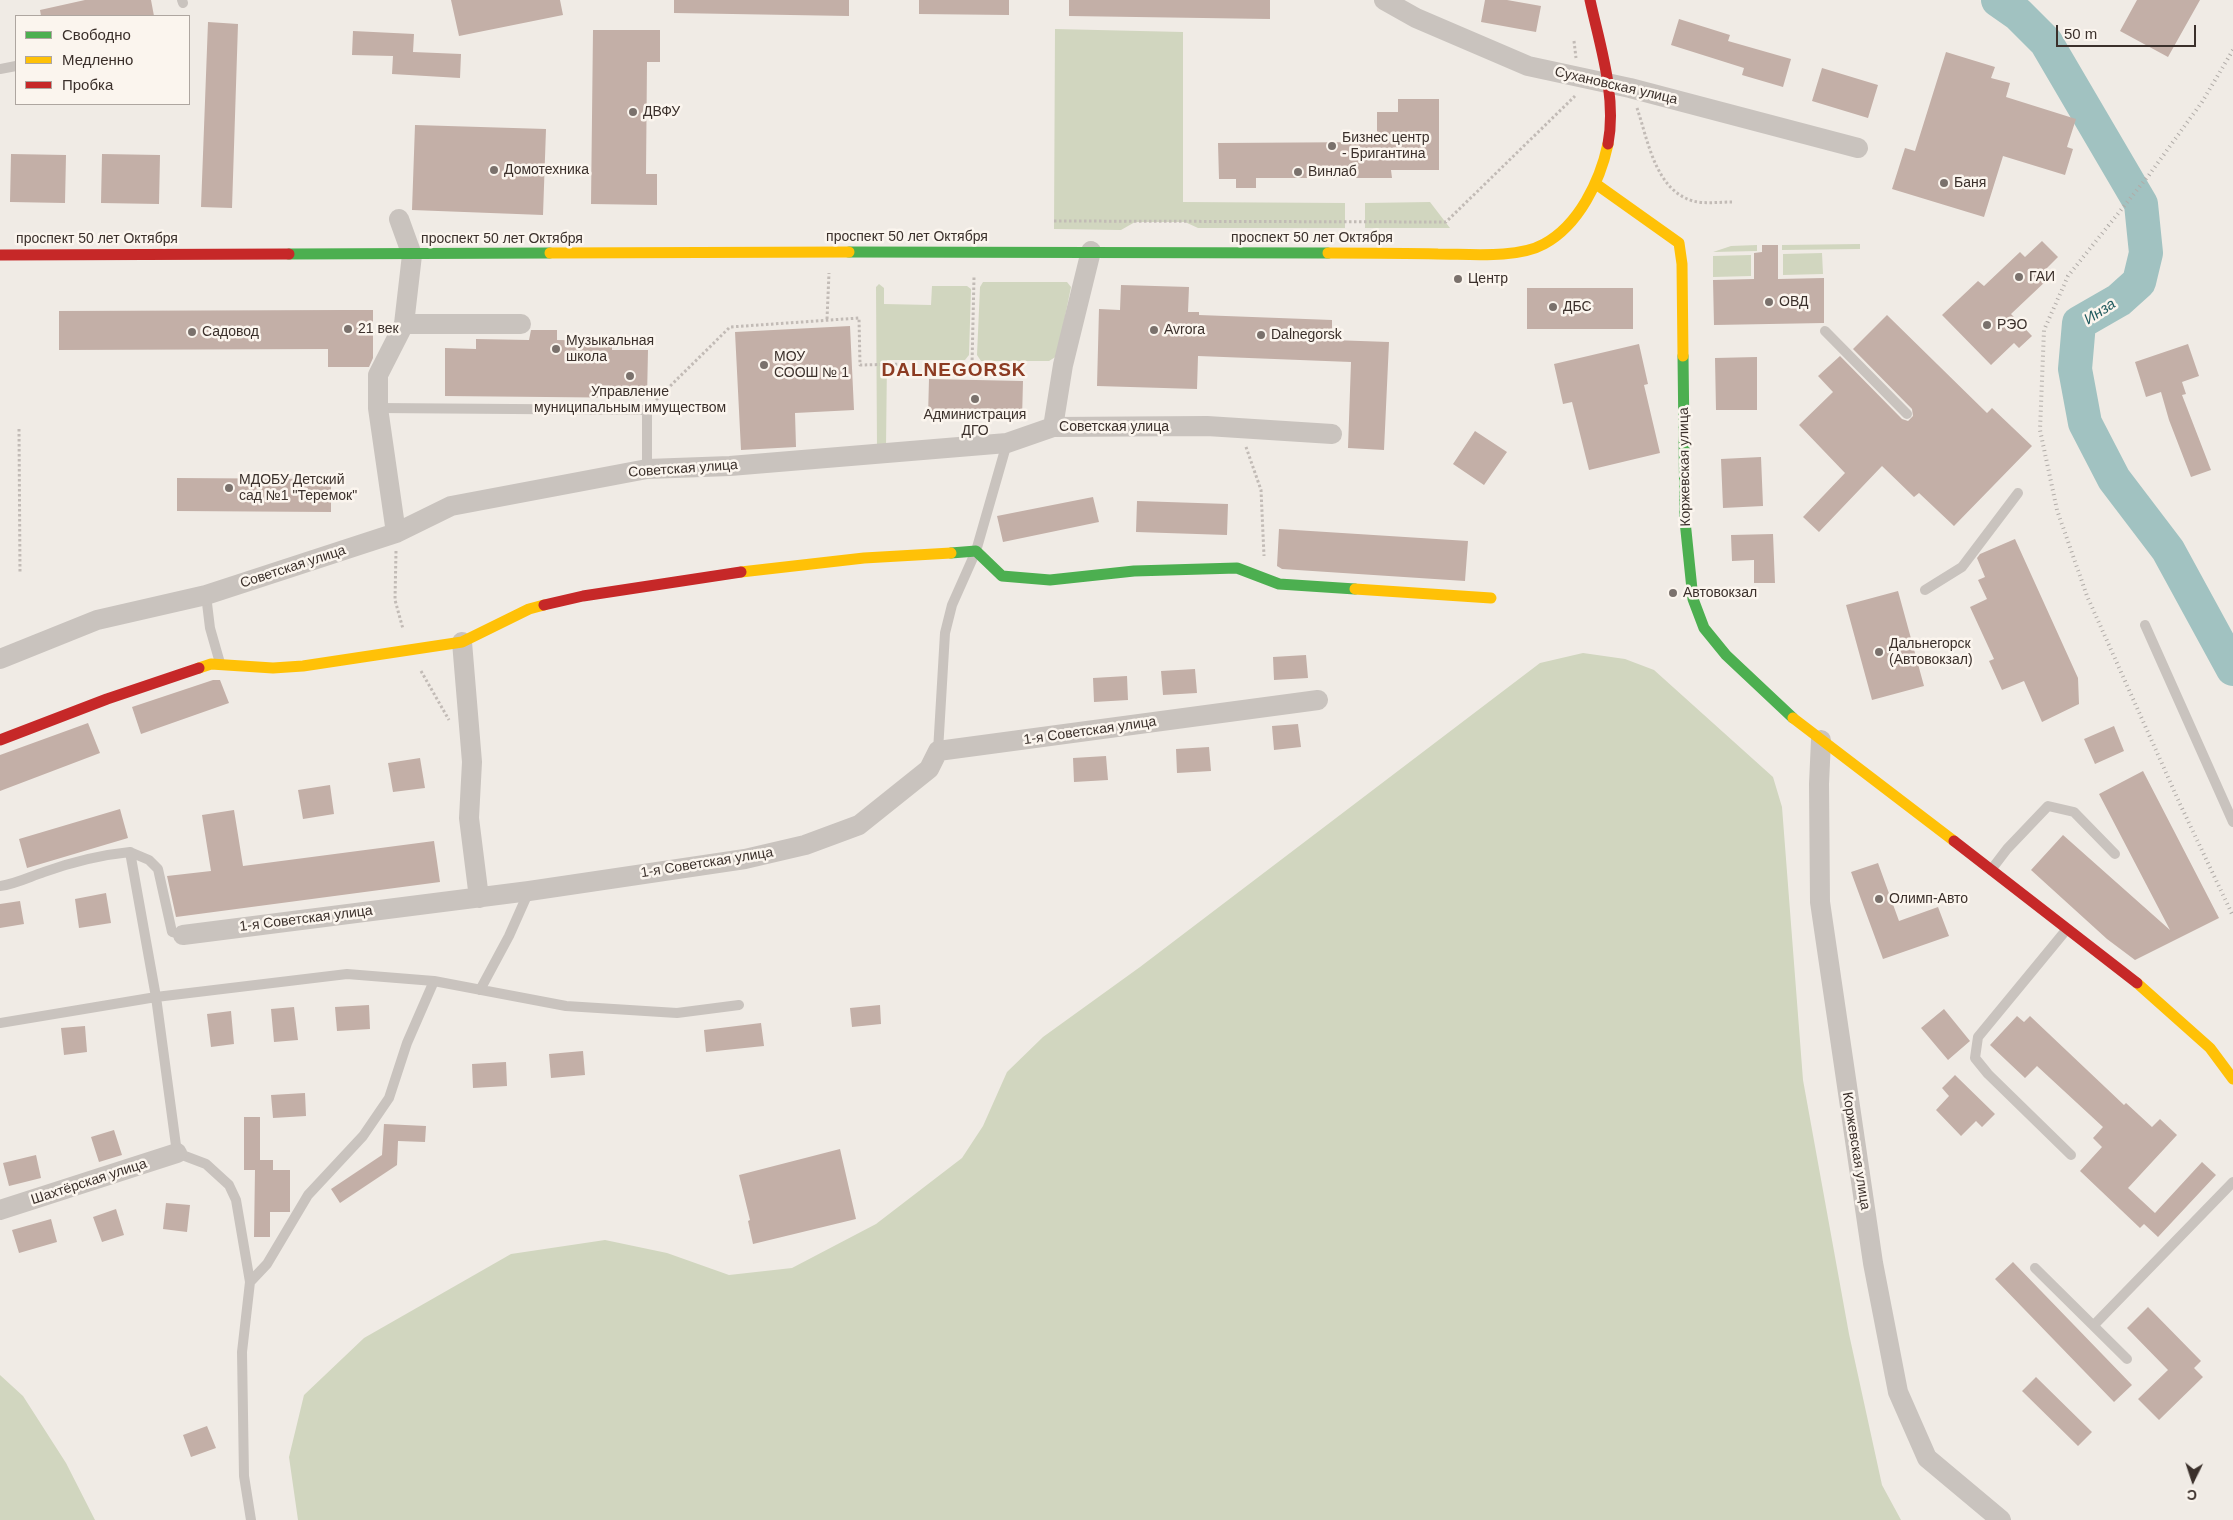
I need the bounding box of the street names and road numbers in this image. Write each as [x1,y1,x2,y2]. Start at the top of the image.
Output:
street label: Сухановская улица [1553,64,1679,108]
street label: проспект 50 лет Октября [826,229,988,245]
street label: проспект 50 лет Октября [1231,230,1393,246]
street label: проспект 50 лет Октября [16,231,178,247]
street label: проспект 50 лет Октября [421,231,583,247]
street label: Коржевская улица [1676,407,1694,527]
street label: Советская улица [1059,419,1169,435]
street label: Советская улица [628,457,738,481]
street label: Советская улица [238,542,348,592]
street label: 1-я Советская улица [1023,713,1157,749]
street label: 1-я Советская улица [640,844,774,882]
street label: 1-я Советская улица [239,903,373,935]
street label: Коржевская улица [1838,1091,1874,1211]
street label: Шахтёрская улица [29,1155,149,1209]

